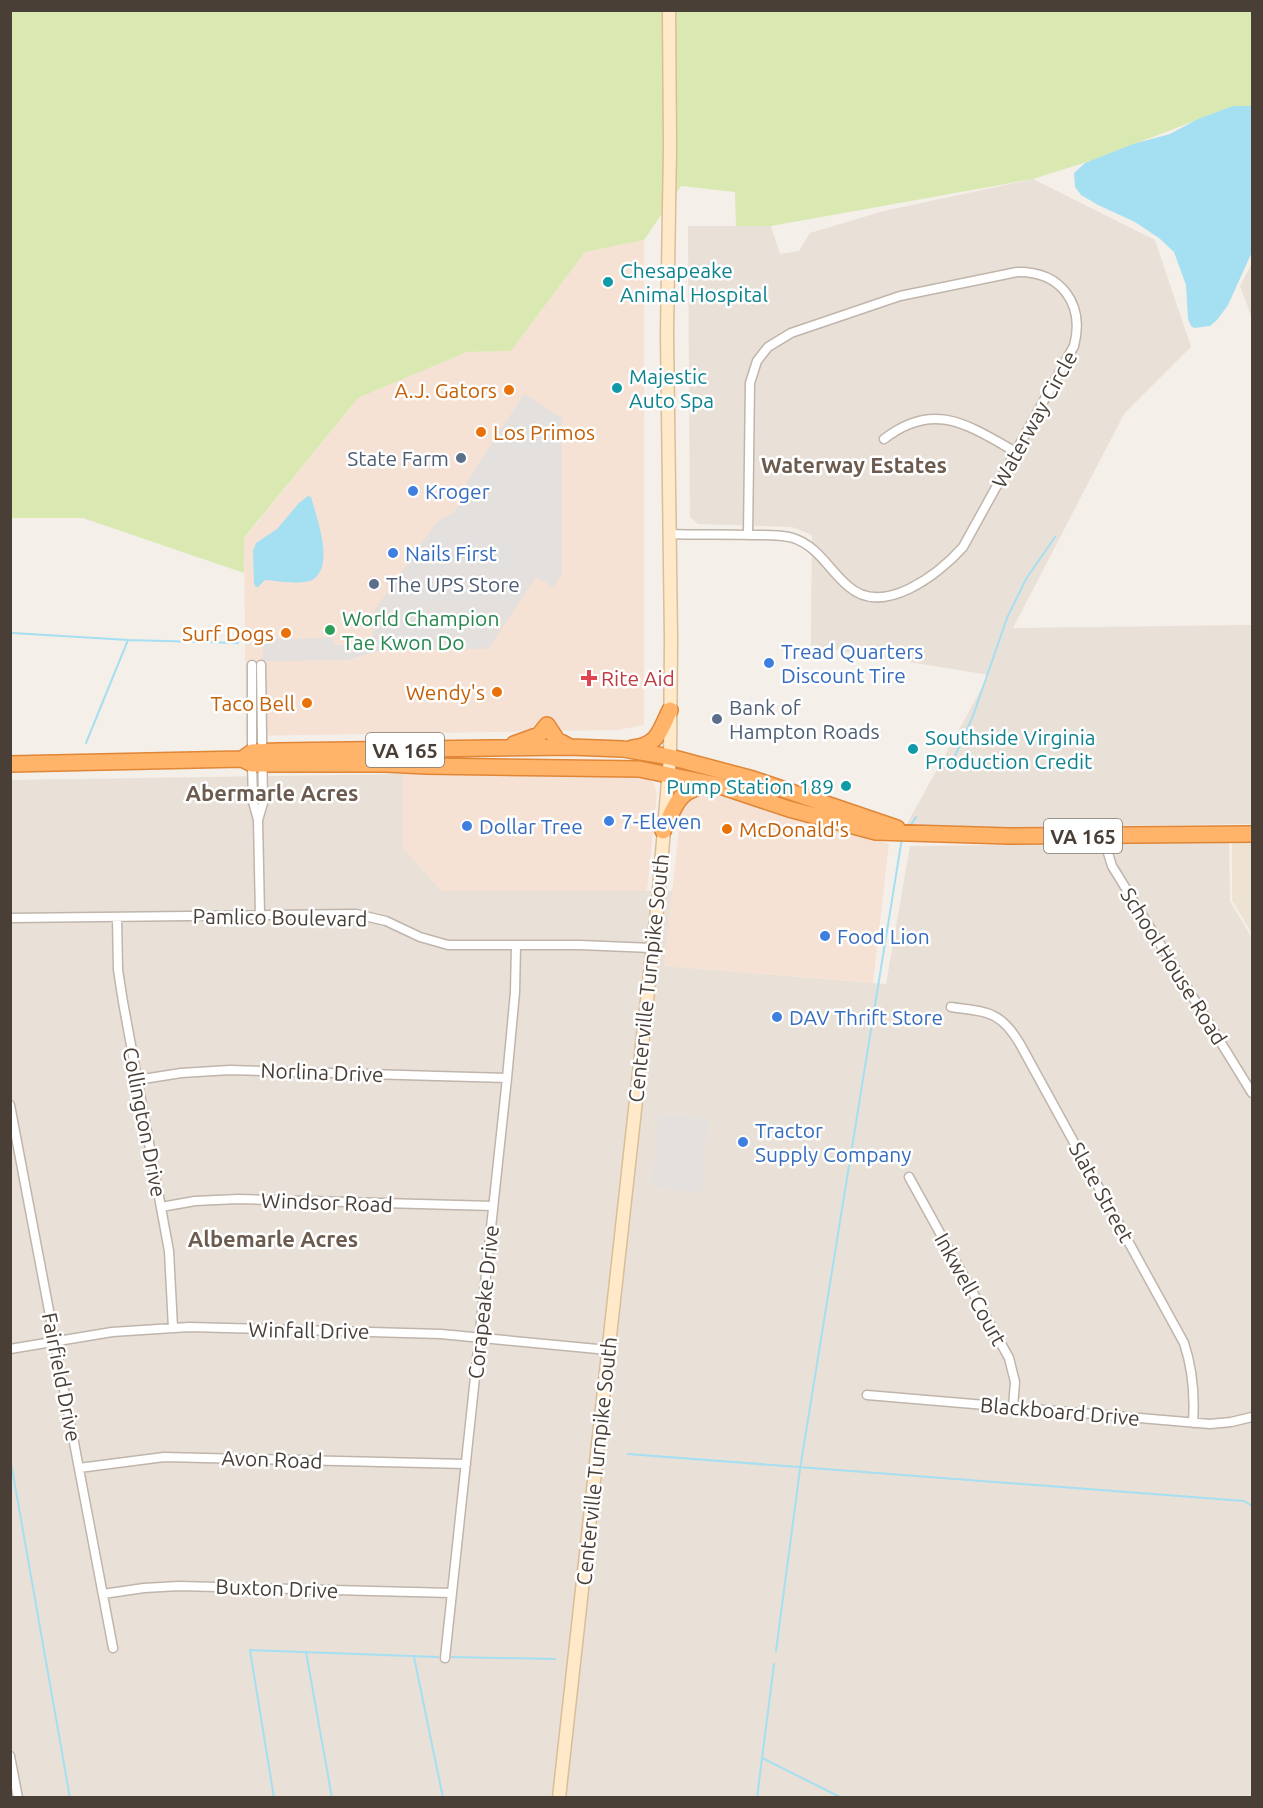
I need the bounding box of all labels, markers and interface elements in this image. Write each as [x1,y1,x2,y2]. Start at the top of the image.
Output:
place label: Chesapeake Animal Hospital [620,258,768,306]
marker: Chesapeake Animal Hospital [601,275,615,289]
street label: Waterway Circle [986,346,1082,492]
place label: Majestic Auto Spa [629,364,714,412]
place label: A.J. Gators [394,378,497,402]
marker: Majestic Auto Spa [610,381,624,395]
marker: A.J. Gators [502,383,516,397]
place label: Los Primos [493,420,595,444]
marker: Los Primos [474,425,488,439]
place label: State Farm [347,446,449,470]
marker: State Farm [454,451,468,465]
district label: Waterway Estates [761,452,947,477]
place label: Kroger [425,479,490,503]
marker: Kroger [406,484,420,498]
place label: Nails First [405,541,497,565]
marker: Nails First [386,546,400,560]
place label: The UPS Store [386,572,520,596]
marker: The UPS Store [367,577,381,591]
place label: World Champion Tae Kwon Do [342,606,499,654]
place label: Surf Dogs [182,621,274,645]
marker: World Champion Tae Kwon Do [323,623,337,637]
marker: Surf Dogs [279,626,293,640]
place label: Tread Quarters Discount Tire [781,639,923,687]
marker: Tread Quarters Discount Tire [762,656,776,670]
place label: Rite Aid [601,666,675,690]
marker: Rite Aid [582,671,596,685]
place label: Wendy's [406,680,485,704]
marker: Wendy's [490,685,504,699]
place label: Taco Bell [211,691,295,715]
place label: Bank of Hampton Roads [729,695,880,743]
marker: Taco Bell [300,696,314,710]
marker: Bank of Hampton Roads [710,712,724,726]
place label: Southside Virginia Production Credit [925,725,1096,773]
road number: VA 165 [366,733,444,767]
marker: Southside Virginia Production Credit [906,742,920,756]
place label: Pump Station 189 [666,774,834,798]
marker: Pump Station 189 [839,779,853,793]
district label: Abermarle Acres [186,780,358,805]
place label: 7-Eleven [621,809,702,833]
place label: Dollar Tree [479,814,583,838]
marker: 7-Eleven [602,814,616,828]
place label: McDonald's [739,817,849,841]
marker: Dollar Tree [460,819,474,833]
road number: VA 165 [1044,819,1122,853]
marker: McDonald's [720,822,734,836]
street label: Centerville Turnpike South [623,852,673,1104]
street label: School House Road [1116,883,1232,1049]
street label: Pamlico Boulevard [192,903,368,931]
place label: Food Lion [837,924,930,948]
marker: Food Lion [818,929,832,943]
place label: DAV Thrift Store [789,1005,943,1029]
marker: DAV Thrift Store [770,1010,784,1024]
street label: Collington Drive [119,1045,171,1199]
street label: Norlina Drive [260,1058,384,1086]
place label: Tractor Supply Company [755,1118,911,1166]
marker: Tractor Supply Company [736,1135,750,1149]
street label: Slate Street [1065,1138,1139,1246]
street label: Windsor Road [261,1188,393,1216]
street label: Corapeake Drive [463,1224,503,1380]
district label: Albemarle Acres [188,1226,358,1251]
street label: Inkwell Court [930,1228,1012,1350]
street label: Fairfield Drive [38,1310,86,1444]
street label: Winfall Drive [248,1317,370,1343]
street label: Centerville Turnpike South [571,1335,621,1587]
street label: Blackboard Drive [979,1392,1141,1430]
street label: Avon Road [221,1445,323,1473]
street label: Buxton Drive [215,1574,339,1602]

